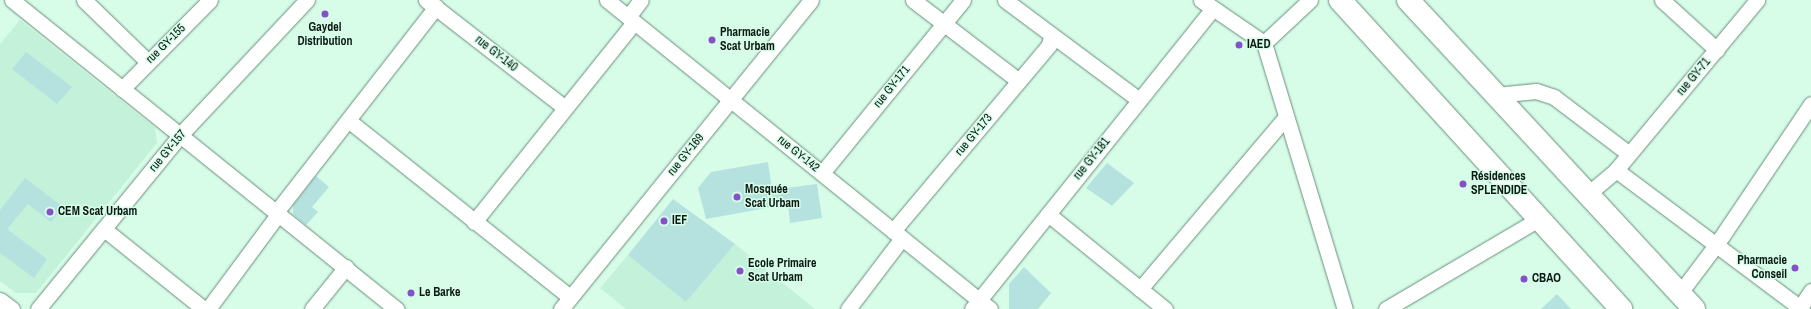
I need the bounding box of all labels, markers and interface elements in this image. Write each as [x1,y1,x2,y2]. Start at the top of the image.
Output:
marker: Gaydel Distribution [320,9,330,19]
street label: rue GY-155 [143,21,189,67]
place label: Gaydel Distribution [297,21,353,49]
place label: Pharmacie Scat Urbam [720,26,775,54]
street label: rue GY-140 [472,33,520,75]
marker: Pharmacie Scat Urbam [707,35,717,45]
place label: IAED [1247,38,1271,52]
marker: IAED [1234,40,1244,50]
street label: rue GY-71 [1674,55,1714,99]
street label: rue GY-171 [871,63,913,111]
street label: rue GY-173 [952,111,996,159]
street label: rue GY-157 [146,127,190,175]
street label: rue GY-169 [665,131,707,179]
street label: rue GY-142 [774,133,822,175]
street label: rue GY-181 [1071,135,1113,183]
place label: Résidences SPLENDIDE [1471,170,1527,198]
marker: Résidences SPLENDIDE [1458,179,1468,189]
place label: Mosquée Scat Urbam [745,183,800,211]
marker: Mosquée Scat Urbam [732,192,742,202]
place label: CEM Scat Urbam [58,205,137,219]
marker: CEM Scat Urbam [45,207,55,217]
place label: IEF [672,214,687,228]
marker: IEF [659,216,669,226]
place label: Pharmacie Conseil [1737,254,1787,282]
place label: Ecole Primaire Scat Urbam [748,257,816,285]
marker: Pharmacie Conseil [1790,263,1800,273]
marker: Ecole Primaire Scat Urbam [735,266,745,276]
place label: CBAO [1532,272,1561,286]
marker: CBAO [1519,274,1529,284]
place label: Le Barke [419,286,461,300]
marker: Le Barke [406,288,416,298]

